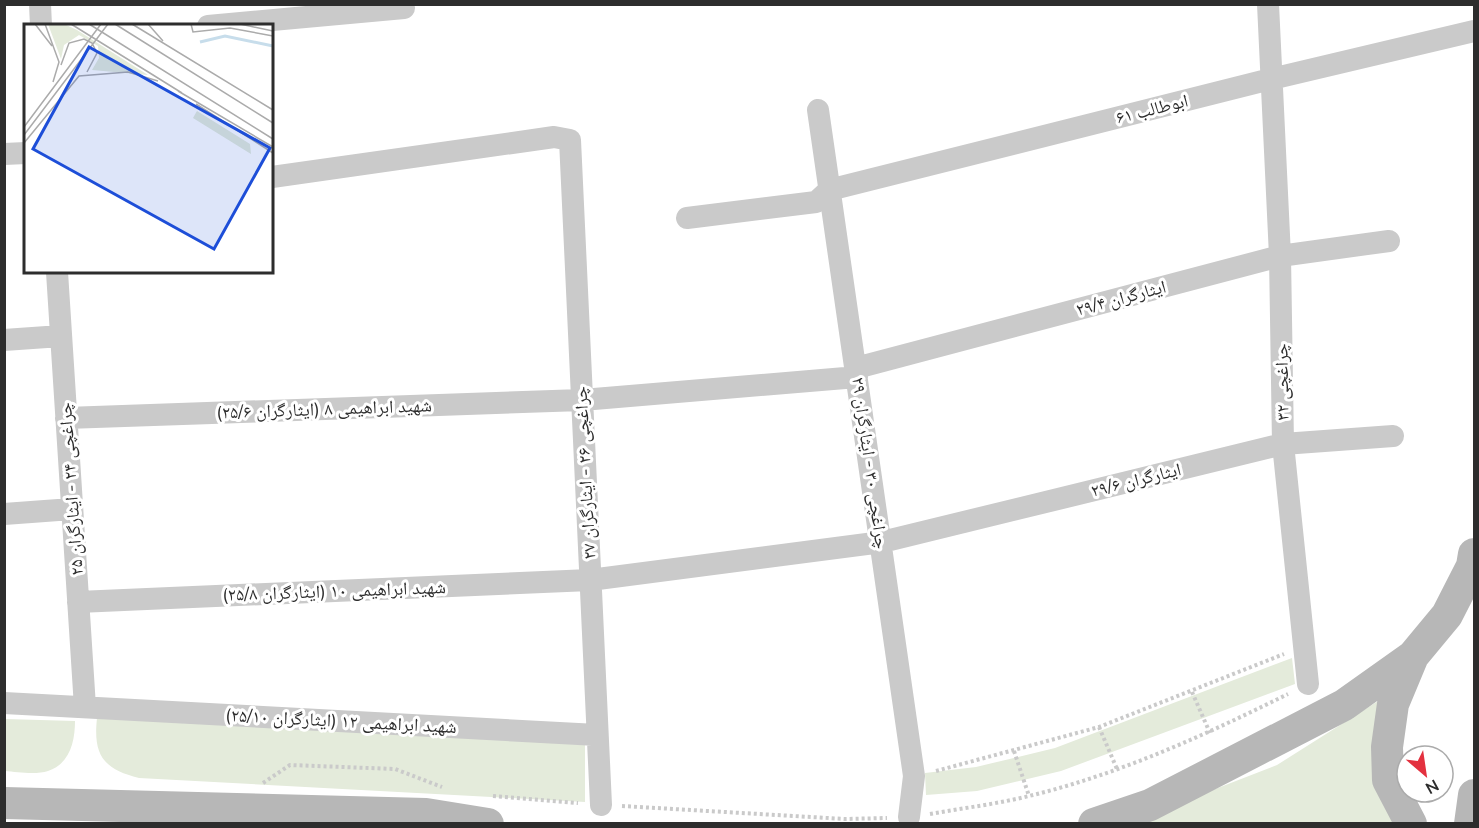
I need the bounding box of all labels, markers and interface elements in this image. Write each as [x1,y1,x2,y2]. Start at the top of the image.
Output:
inset map [24,24,273,273]
street label: ابوطالب ۶۱ [1113,88,1190,129]
street label: ایثارگران ۲۹/۴ [1073,274,1168,321]
street label: چراغچی ۳۲ [1269,343,1294,421]
street label: چراغچی ۳۰ - ایثارگران ۲۹ [847,376,894,550]
street label: چراغچی ۲۶ - ایثارگران ۲۷ [568,386,601,560]
street label: شهید ابراهیمی ۸ (ایثارگران ۲۵/۶) [216,393,432,424]
street label: چراغچی ۲۴ - ایثارگران ۲۵ [53,402,88,576]
street label: ایثارگران ۲۹/۶ [1088,457,1183,502]
street label: شهید ابراهیمی ۱۰ (ایثارگران ۲۵/۸) [222,575,446,606]
street label: شهید ابراهیمی ۱۲ (ایثارگران ۲۵/۱۰) [225,703,457,738]
north arrow [1395,744,1455,804]
text: N [1422,775,1442,799]

